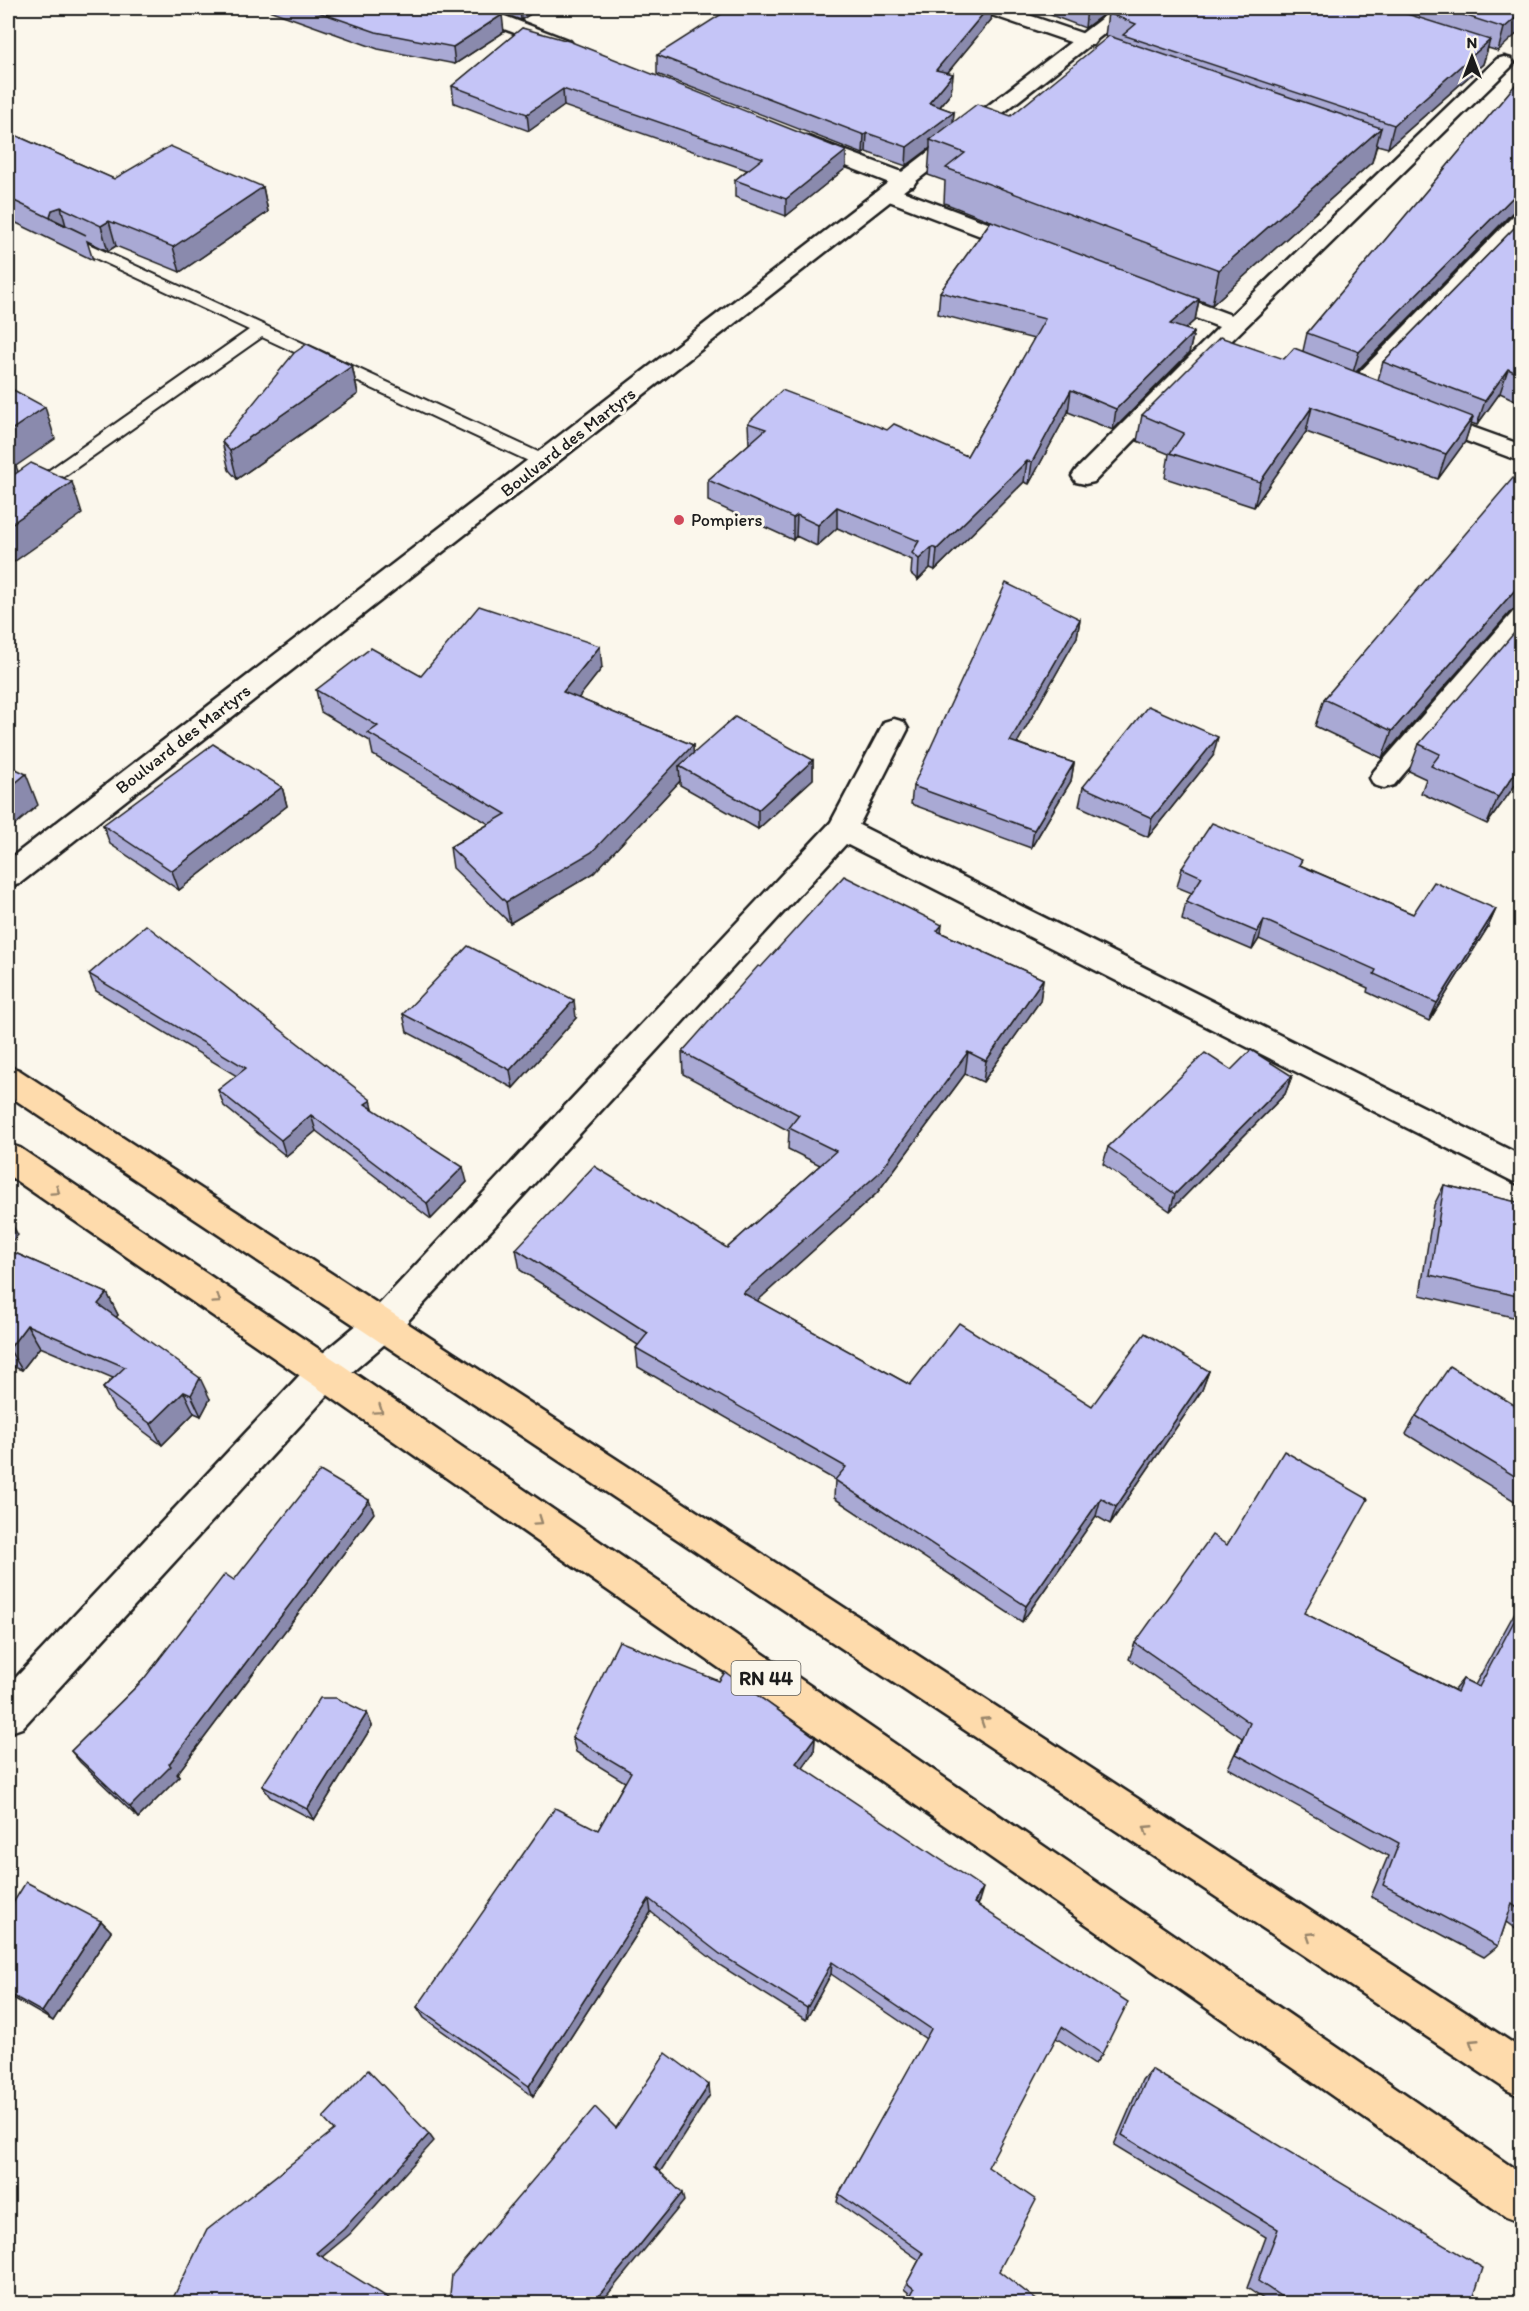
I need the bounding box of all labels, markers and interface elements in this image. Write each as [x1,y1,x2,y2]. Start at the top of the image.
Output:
north arrow [1442,27,1502,87]
text: N [1467,33,1477,52]
street label: Boulvard des Martyrs [496,382,640,502]
place label: Pompiers [691,509,762,531]
marker: Pompiers [672,513,686,527]
street label: Boulvard des Martyrs [111,679,255,799]
one-way arrow [49,1184,60,1195]
one-way arrow [211,1293,222,1304]
one-way arrow [372,1403,383,1414]
one-way arrow [532,1514,543,1525]
road number: RN 44 [732,1661,801,1695]
one-way arrow [980,1717,990,1729]
one-way arrow [1143,1824,1153,1836]
one-way arrow [1306,1932,1317,1943]
one-way arrow [1468,2039,1479,2050]

